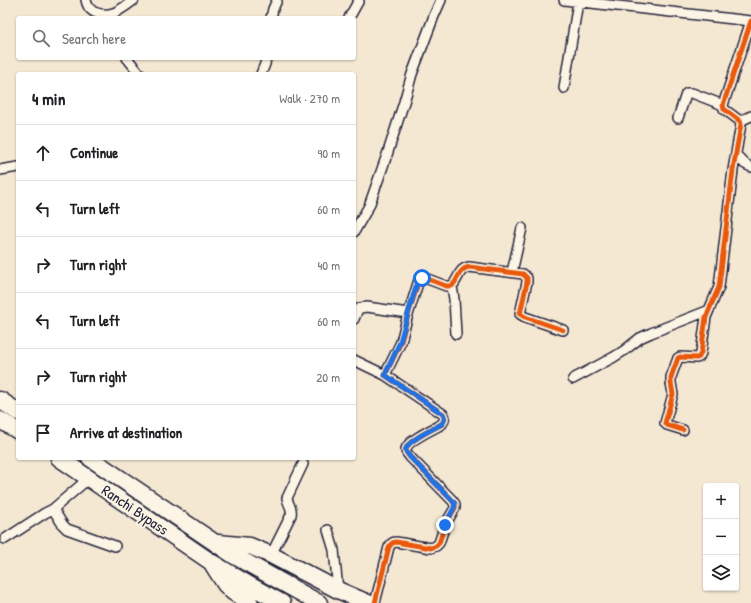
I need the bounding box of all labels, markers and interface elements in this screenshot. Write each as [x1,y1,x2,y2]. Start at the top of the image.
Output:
search box [16,16,356,60]
icon: search [30,27,52,49]
text: Search here [62,28,126,49]
text: 4 min [32,87,65,110]
text: Walk · 270 m [279,89,340,107]
icon: ahead [32,142,54,164]
text: Continue [70,142,118,163]
text: 90 m [318,144,340,162]
icon: left [32,198,54,220]
text: Turn left [70,198,120,219]
text: 60 m [317,200,340,218]
icon: right [32,254,54,276]
text: Turn right [70,254,126,275]
text: 40 m [317,256,340,274]
route start [413,269,431,287]
icon: left [32,310,54,332]
text: Turn left [70,310,120,331]
text: 60 m [317,312,340,330]
icon: right [32,366,54,388]
text: Turn right [70,366,126,387]
text: 20 m [316,368,340,386]
icon: arrive [32,422,54,444]
text: Arrive at destination [70,422,182,443]
street label: Ranchi Bypass [98,480,173,540]
map controls [703,483,739,591]
button: + [703,483,739,519]
route end [436,516,454,534]
button: − [703,519,739,555]
button: layers [703,555,739,591]

